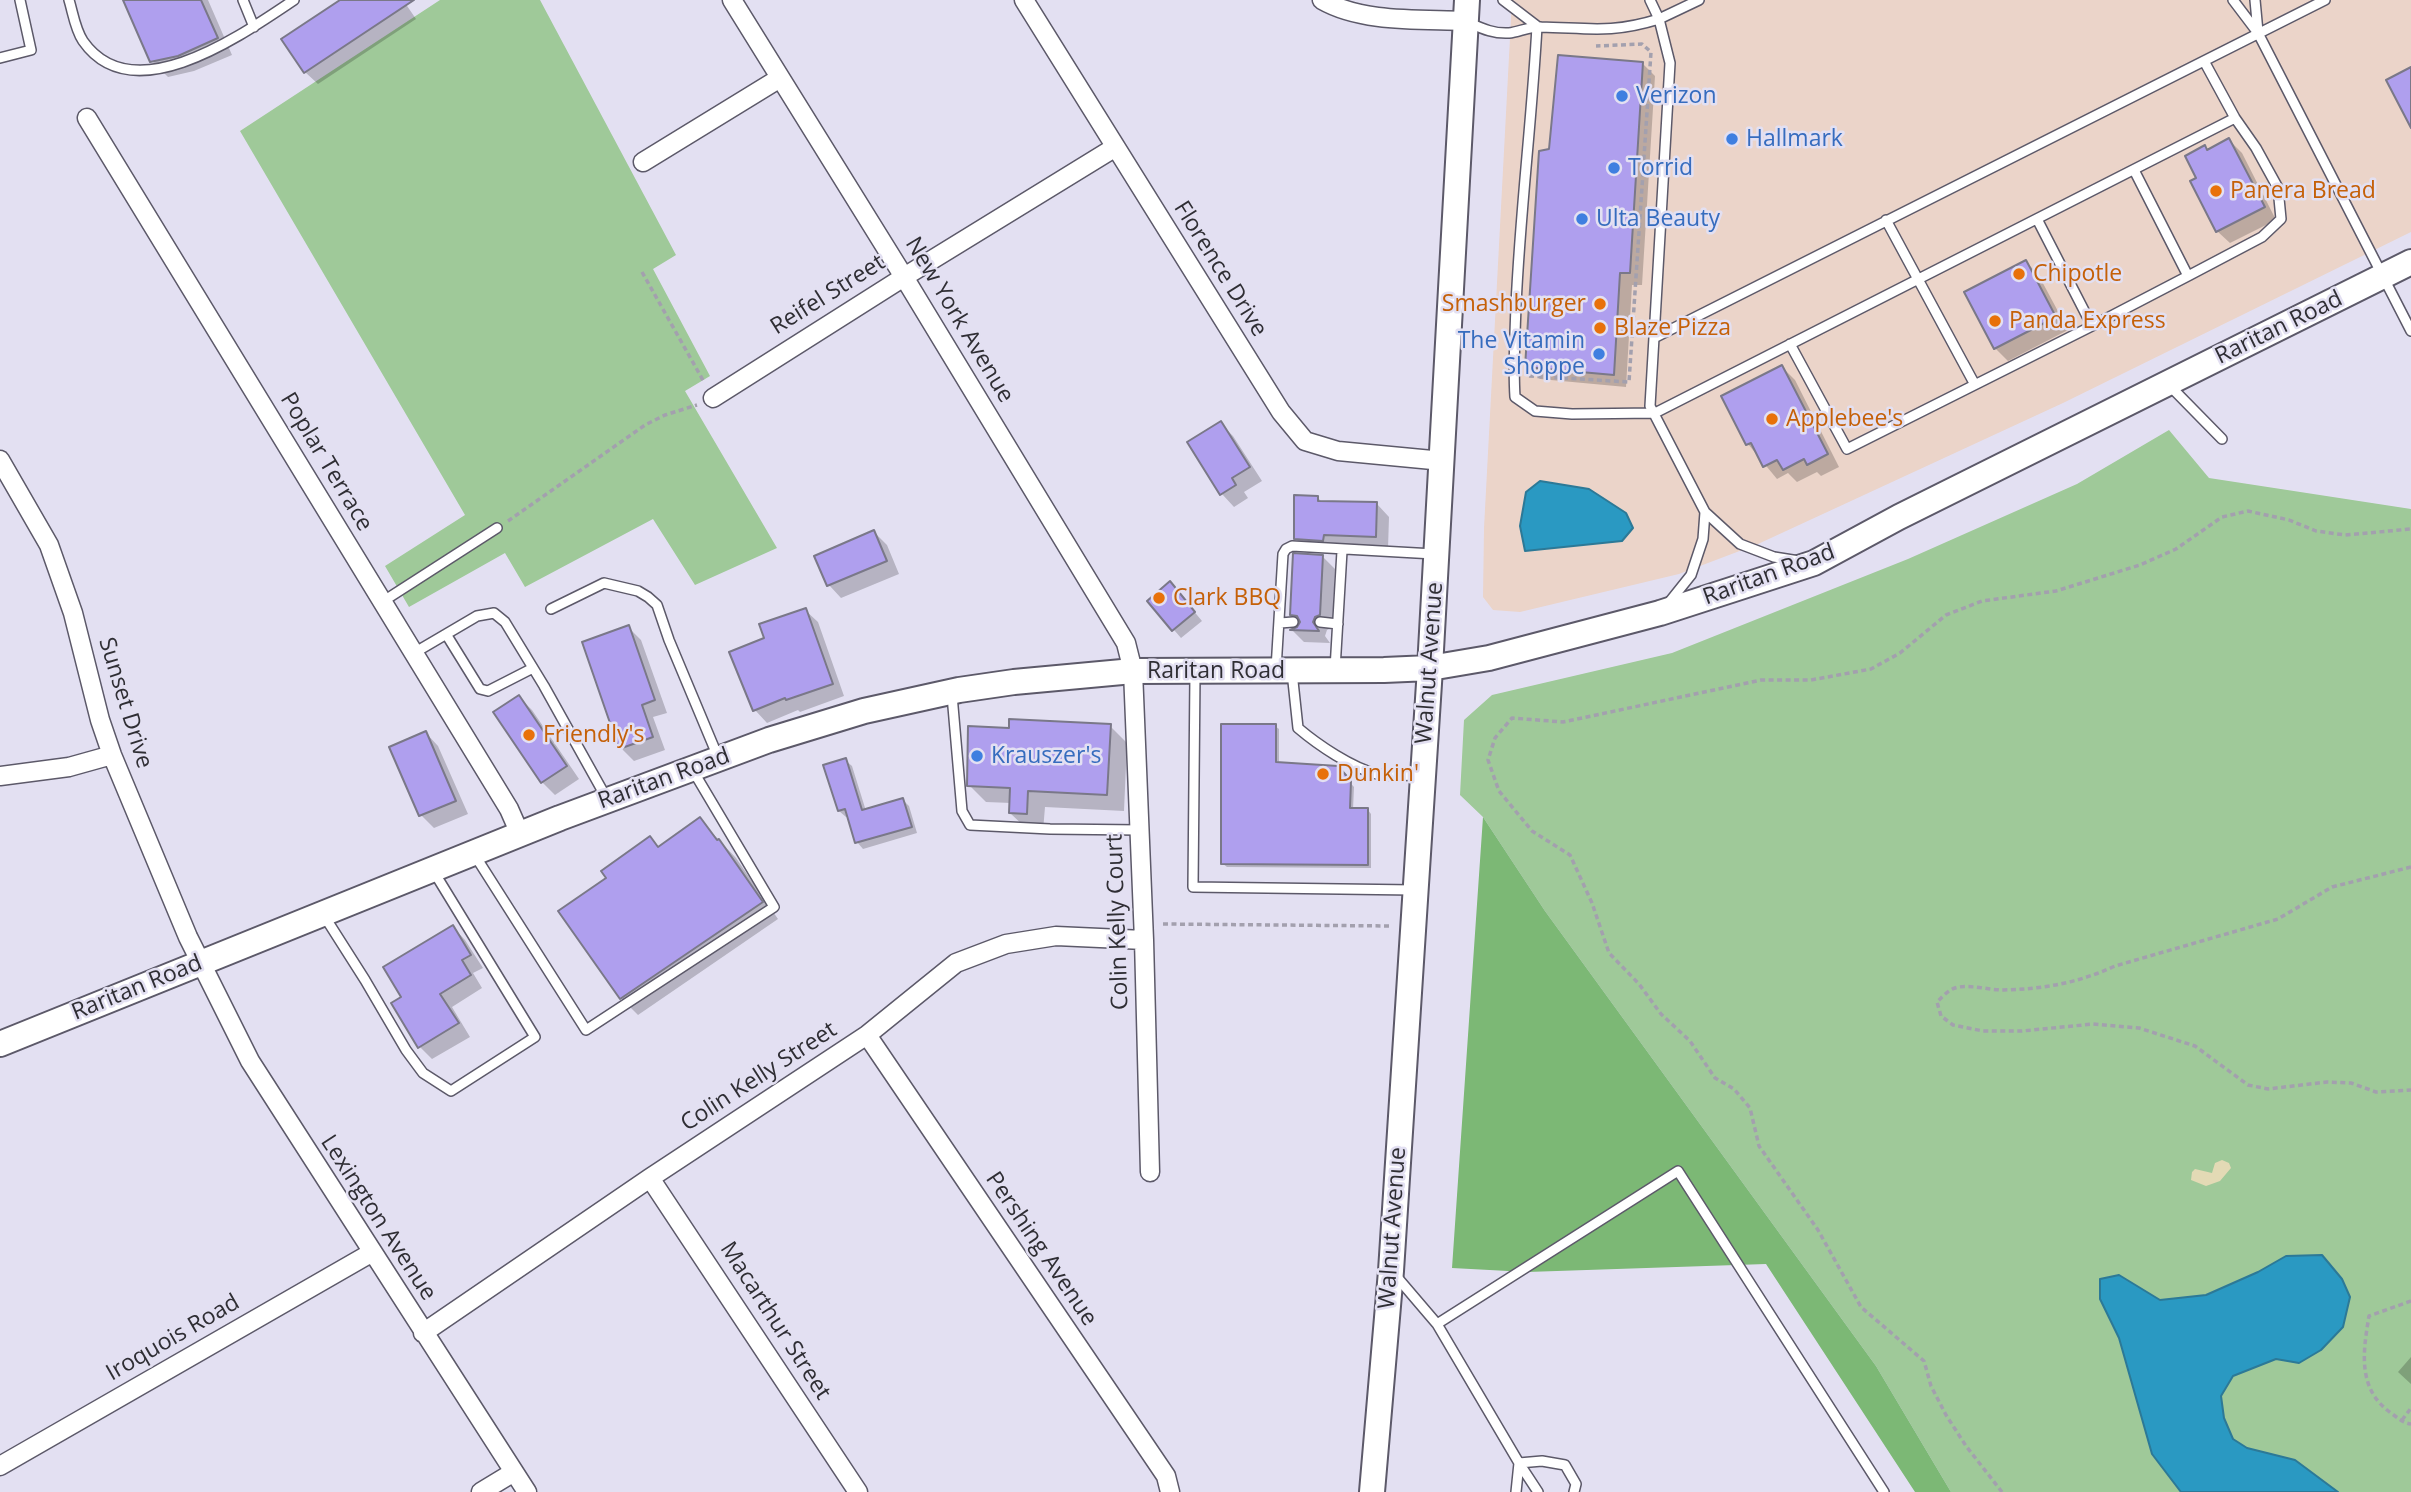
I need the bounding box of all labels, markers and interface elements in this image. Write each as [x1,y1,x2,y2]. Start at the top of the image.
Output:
place label: Verizon [1636,82,1717,110]
marker: Verizon [1614,88,1630,104]
place label: Hallmark [1746,125,1843,153]
marker: Hallmark [1724,131,1740,147]
place label: Torrid [1628,154,1693,182]
marker: Torrid [1606,160,1622,176]
place label: Panera Bread [2230,177,2376,205]
marker: Panera Bread [2208,183,2224,199]
street label: Florence Drive [1167,196,1273,342]
place label: Ulta Beauty [1596,205,1720,233]
marker: Ulta Beauty [1574,211,1590,227]
street label: New York Avenue [899,232,1019,408]
street label: Reifel Street [766,249,890,341]
place label: Chipotle [2033,260,2122,288]
marker: Chipotle [2011,266,2027,282]
street label: Raritan Road [2211,285,2347,371]
place label: Smashburger [1442,290,1586,318]
marker: Smashburger [1592,296,1608,312]
place label: Panda Express [2009,307,2166,335]
marker: Panda Express [1987,313,2003,329]
place label: Blaze Pizza [1614,314,1731,342]
marker: Blaze Pizza [1592,320,1608,336]
place label: The Vitamin Shoppe [1458,327,1585,381]
marker: The Vitamin Shoppe [1591,346,1607,362]
street label: Poplar Terrace [274,388,378,536]
place label: Applebee's [1786,405,1903,433]
marker: Applebee's [1764,411,1780,427]
street label: Raritan Road [1699,538,1839,612]
street label: Walnut Avenue [1411,581,1449,745]
place label: Clark BBQ [1173,584,1281,612]
marker: Clark BBQ [1151,590,1167,606]
street label: Sunset Drive [92,634,158,772]
street label: Raritan Road [1147,657,1285,685]
place label: Friendly's [543,721,645,749]
marker: Friendly's [521,727,537,743]
street label: Raritan Road [594,742,734,816]
place label: Krauszer's [991,742,1101,770]
marker: Krauszer's [969,748,985,764]
place label: Dunkin' [1337,760,1419,788]
marker: Dunkin' [1315,766,1331,782]
street label: Colin Kelly Court [1101,833,1135,1011]
street label: Raritan Road [68,949,206,1027]
street label: Colin Kelly Street [676,1016,842,1138]
street label: Lexington Avenue [314,1130,442,1306]
street label: Walnut Avenue [1374,1146,1412,1310]
street label: Pershing Avenue [979,1167,1103,1331]
street label: Macarthur Street [714,1237,836,1405]
street label: Iroquois Road [101,1289,245,1387]

